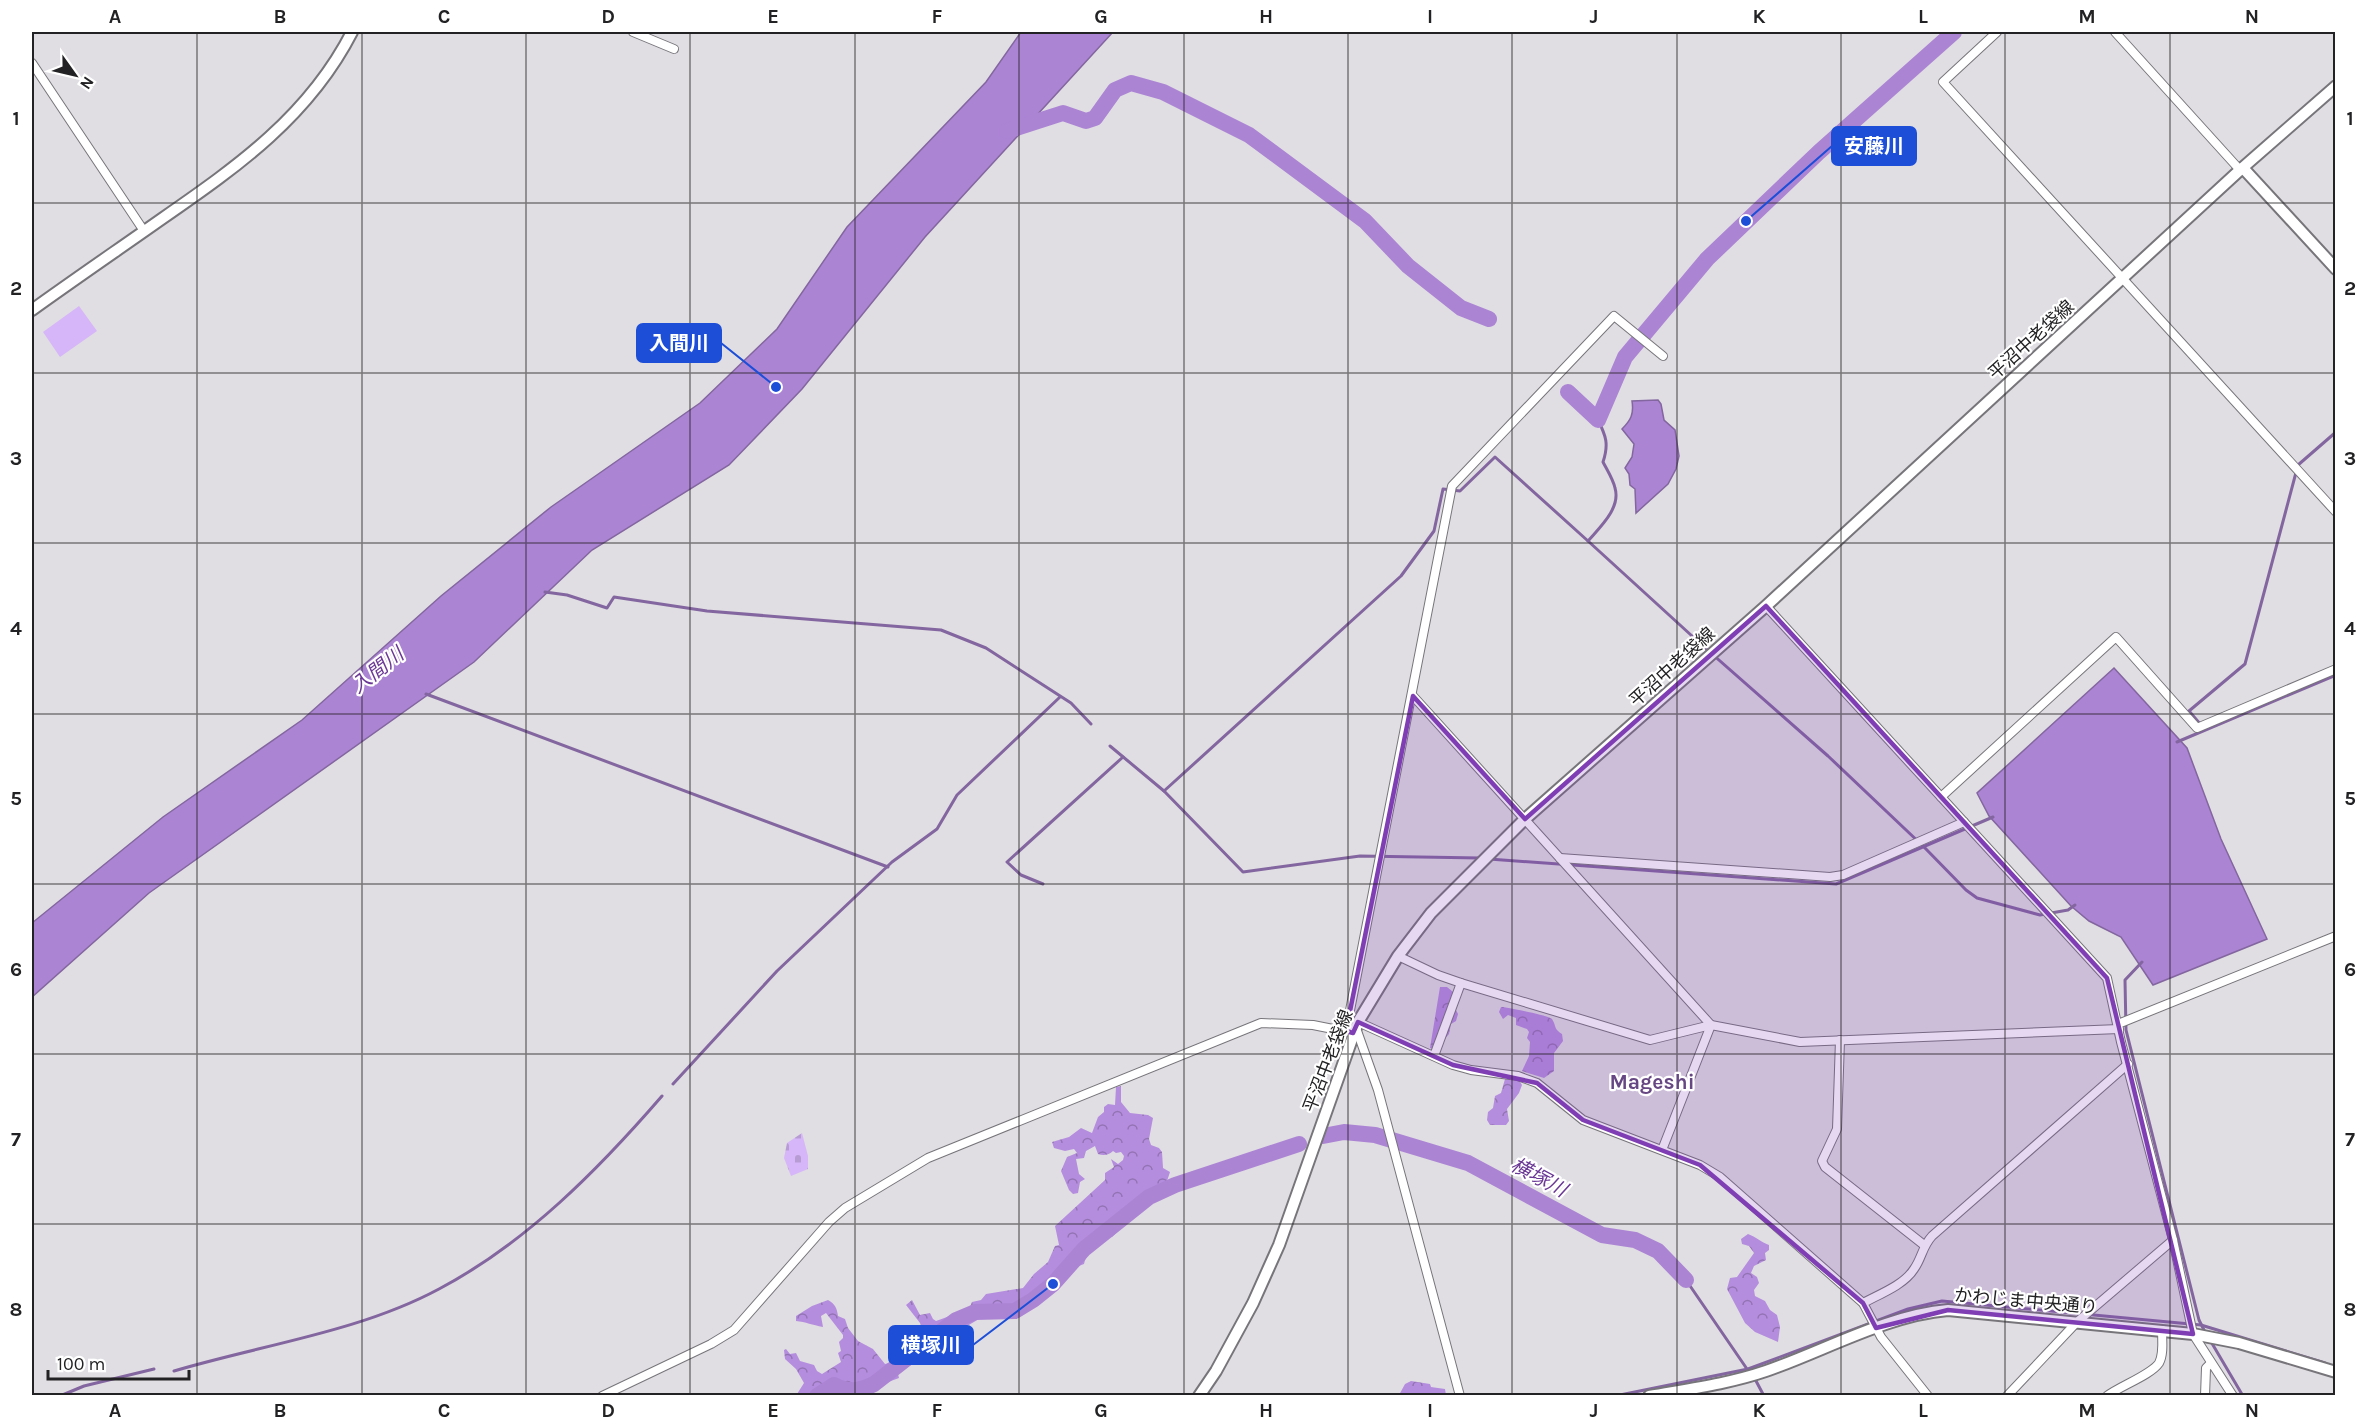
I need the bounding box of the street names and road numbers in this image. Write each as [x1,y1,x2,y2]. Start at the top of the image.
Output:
street label: 平沼中老袋線 [1984,296,2078,384]
street label: 平沼中老袋線 [1625,623,1719,711]
street label: 平沼中老袋線 [1298,1007,1358,1115]
street label: かわじま中央通り [1953,1284,2099,1318]

